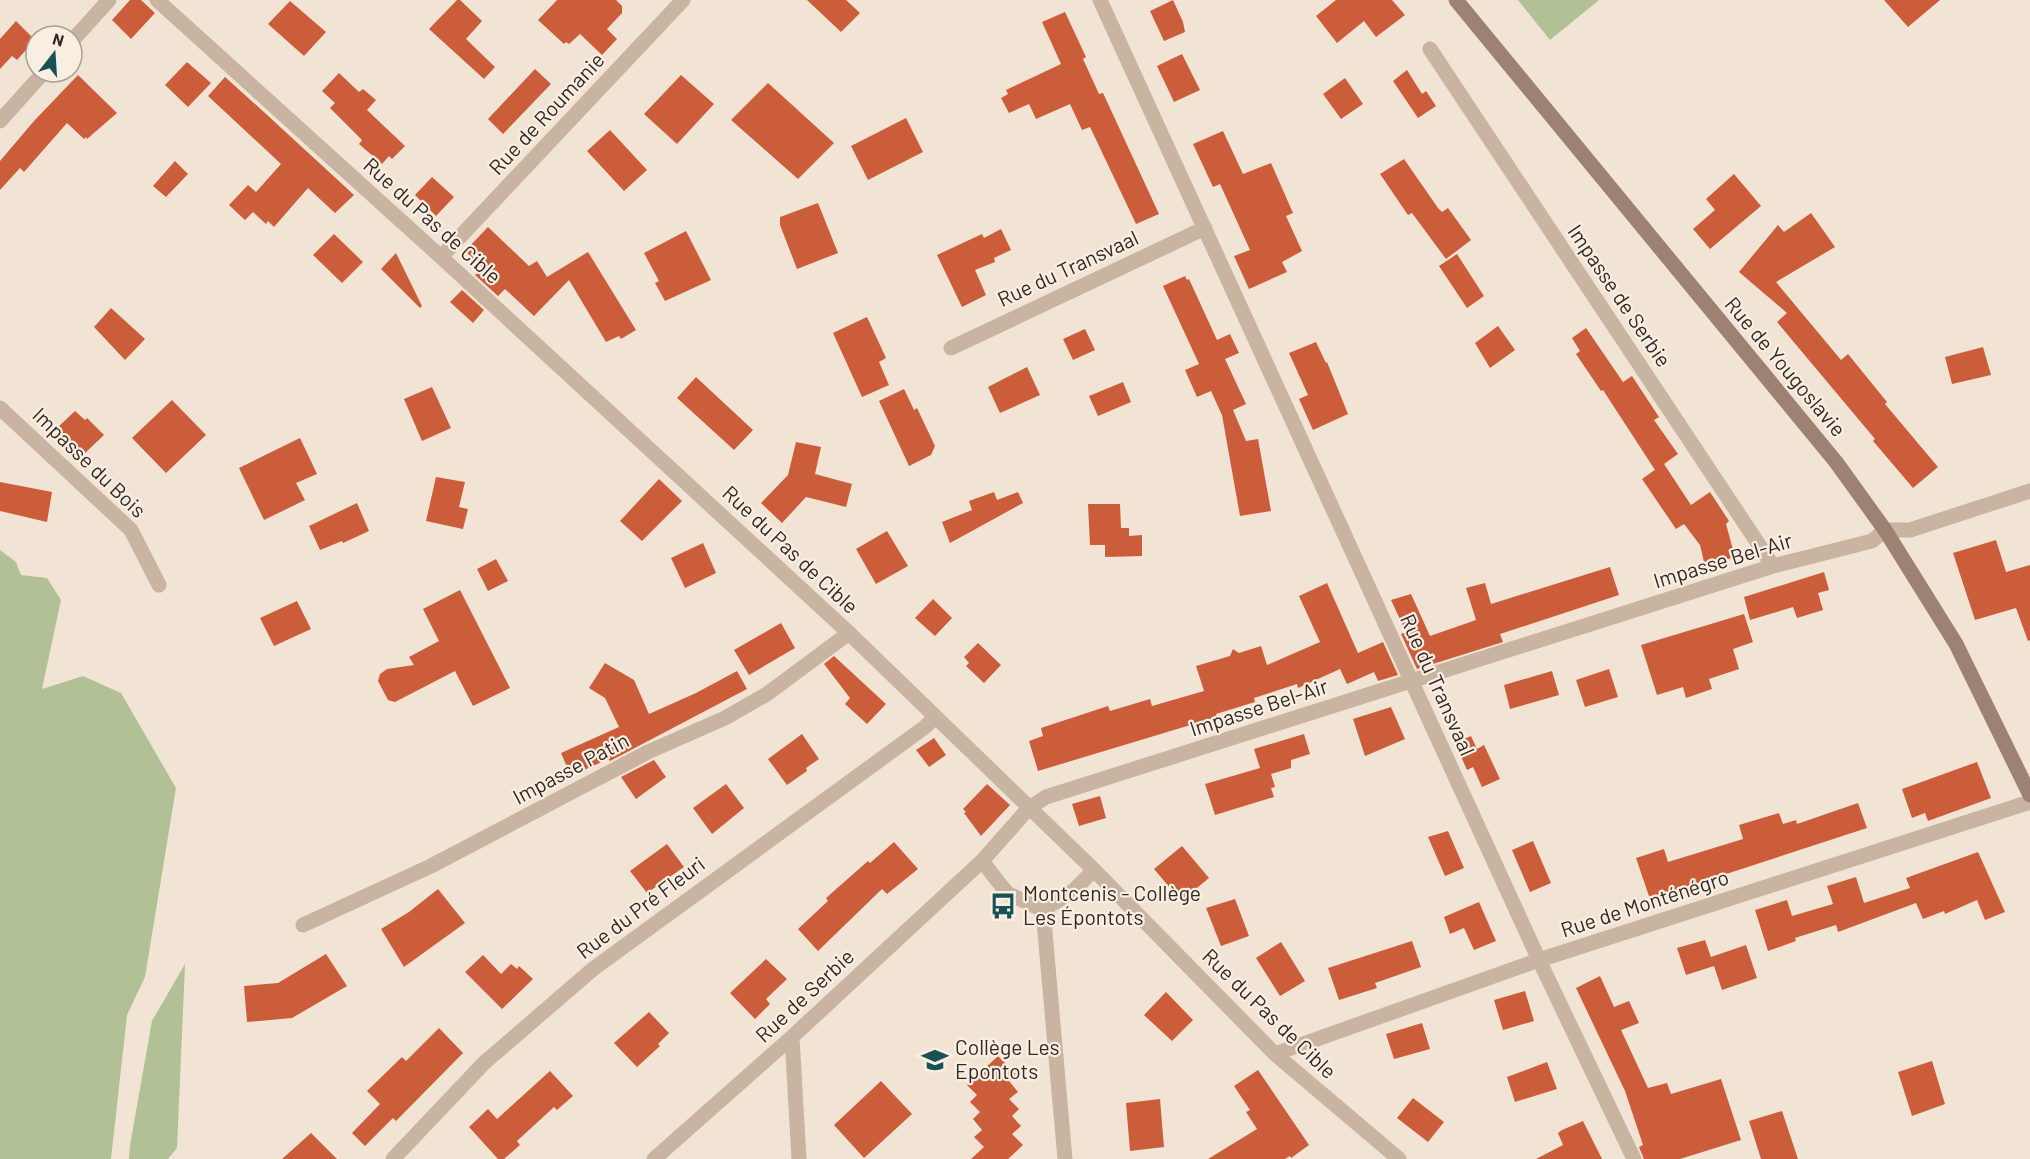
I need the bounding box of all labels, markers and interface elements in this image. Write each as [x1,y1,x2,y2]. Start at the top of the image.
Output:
north arrow [24,24,84,84]
text: N [51,29,66,50]
street label: Rue de Roumanie [483,47,609,179]
street label: Rue du Pas de Cible [359,152,507,288]
street label: Impasse de Serbie [1563,219,1677,371]
street label: Rue du Transvaal [993,224,1142,311]
street label: Rue de Yougoslavie [1721,291,1852,441]
street label: Impasse du Bois [28,402,152,522]
street label: Rue du Pas de Cible [718,480,864,618]
street label: Impasse Bel-Air [1650,527,1795,593]
street label: Rue du Transvaal [1396,610,1481,759]
street label: Impasse Bel-Air [1186,672,1331,741]
street label: Impasse Patin [508,727,633,809]
street label: Rue du Pré Fleuri [571,850,709,963]
street label: Rue de Monténégro [1557,864,1732,942]
place label: Montcenis - Collège Les Épontots [1023,880,1201,929]
bus stop icon: Montcenis - Collège Les Épontots [988,891,1018,921]
street label: Rue de Serbie [750,943,858,1047]
street label: Rue du Pas de Cible [1198,943,1342,1083]
place label: Collège Les Epontots [955,1034,1060,1083]
school or university icon: Collège Les Epontots [920,1045,950,1075]

